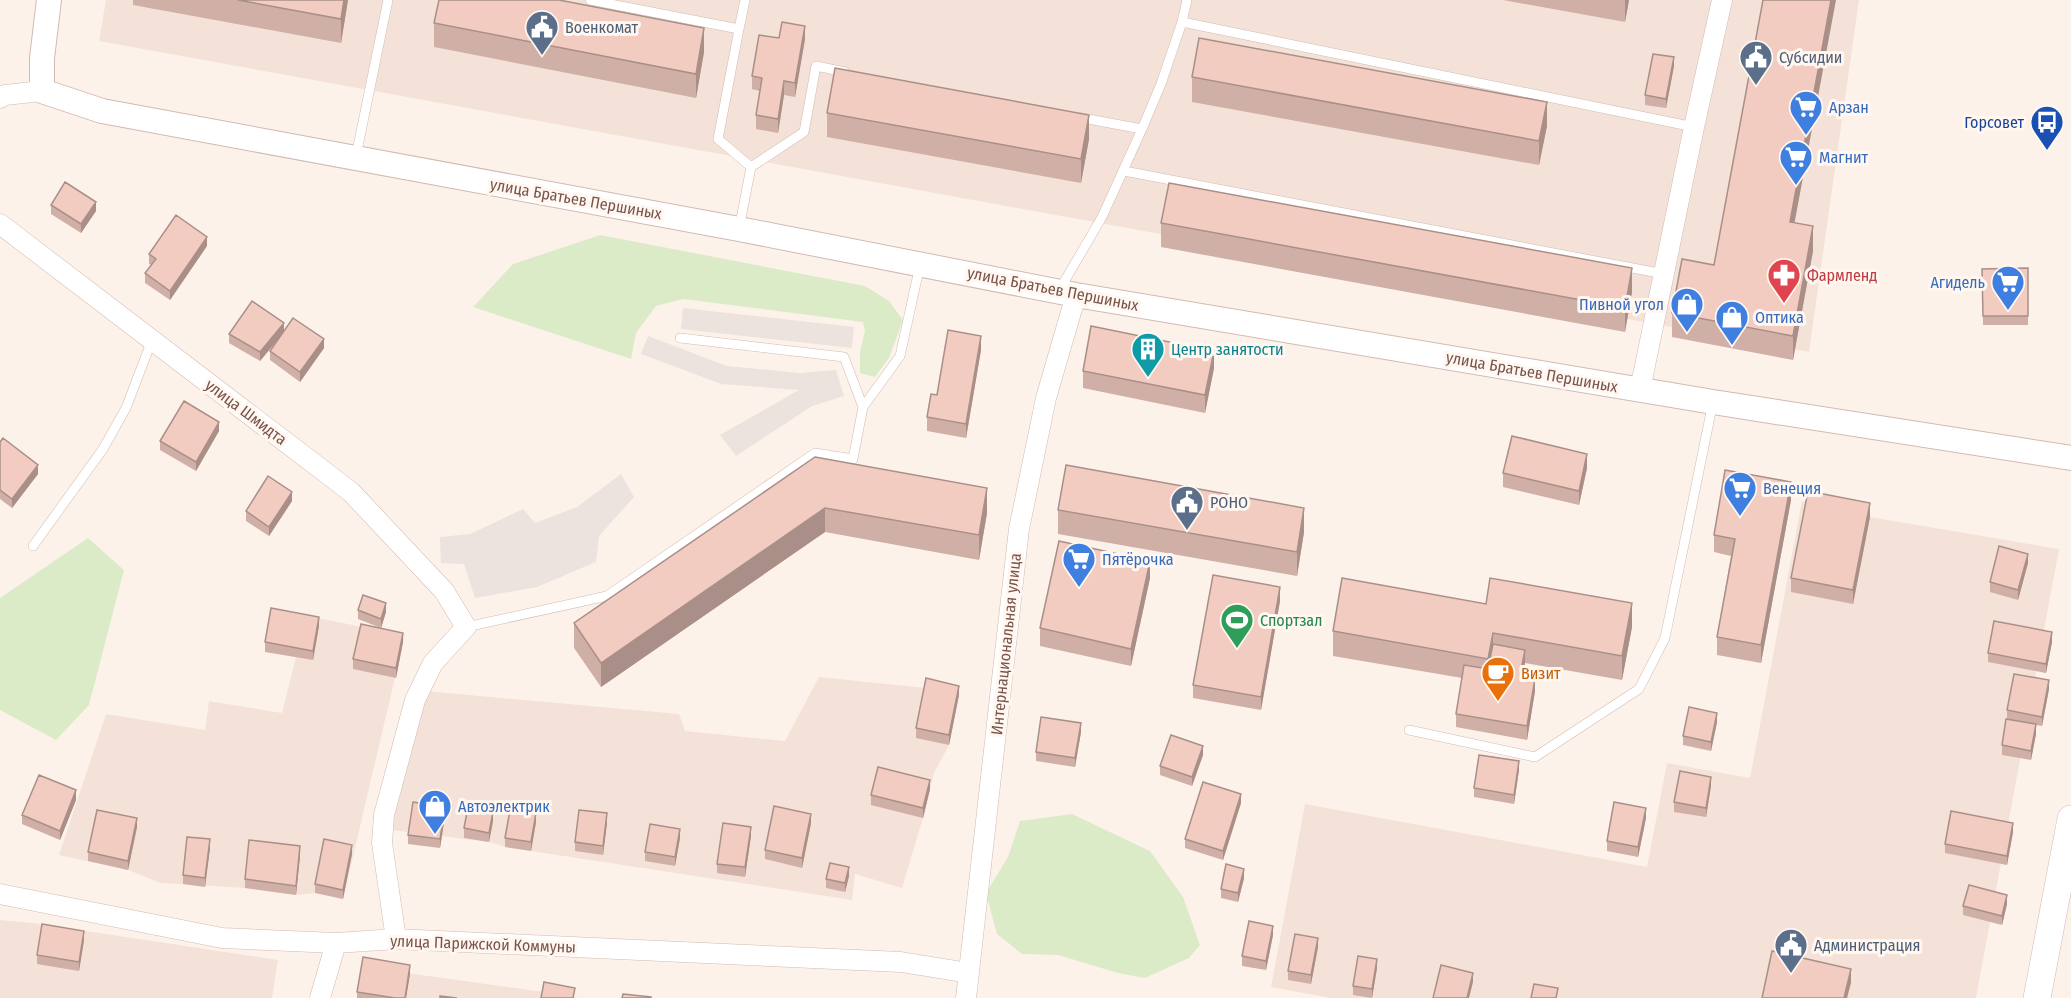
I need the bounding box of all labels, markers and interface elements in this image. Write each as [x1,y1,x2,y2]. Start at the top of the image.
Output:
public building icon: Военкомат [524,9,560,56]
place label: Военкомат [565,18,639,37]
public building icon: Субсидии [1738,39,1774,86]
place label: Субсидии [1779,48,1842,67]
supermarket icon: Арзан [1788,89,1824,136]
place label: Арзан [1829,98,1869,117]
bus stop icon: Горсовет [2029,104,2065,151]
place label: Горсовет [1964,113,2024,132]
supermarket icon: Магнит [1778,139,1814,186]
place label: Магнит [1819,148,1869,167]
street label: улица Братьев Першиных [489,175,663,223]
pharmacy icon: Фармленд [1766,257,1802,304]
street label: улица Братьев Першиных [966,263,1140,315]
supermarket icon: Агидель [1990,264,2026,311]
place label: Фармленд [1807,266,1877,285]
place label: Агидель [1930,273,1985,292]
shop icon: Пивной угол [1669,286,1705,333]
place label: Пивной угол [1579,295,1664,314]
shop icon: Оптика [1714,299,1750,346]
place label: Оптика [1755,308,1804,327]
building icon: Центр занятости [1130,331,1166,378]
place label: Центр занятости [1171,340,1284,359]
street label: улица Братьев Першиных [1445,348,1619,396]
street label: улица Шмидта [202,375,291,449]
supermarket icon: Венеция [1722,470,1758,517]
place label: Венеция [1763,479,1821,498]
public building icon: РОНО [1169,484,1205,531]
place label: РОНО [1210,493,1248,512]
supermarket icon: Пятёрочка [1061,541,1097,588]
place label: Пятёрочка [1102,550,1174,569]
street label: Интернациональная улица [987,552,1025,736]
sports icon: Спортзал [1219,602,1255,649]
place label: Спортзал [1260,611,1322,630]
cafe icon: Визит [1480,655,1516,702]
place label: Визит [1521,664,1561,683]
shop icon: Автоэлектрик [417,788,453,835]
place label: Автоэлектрик [458,797,550,816]
public building icon: Администрация [1773,927,1809,974]
street label: улица Парижской Коммуны [390,931,576,957]
place label: Администрация [1814,936,1921,955]

